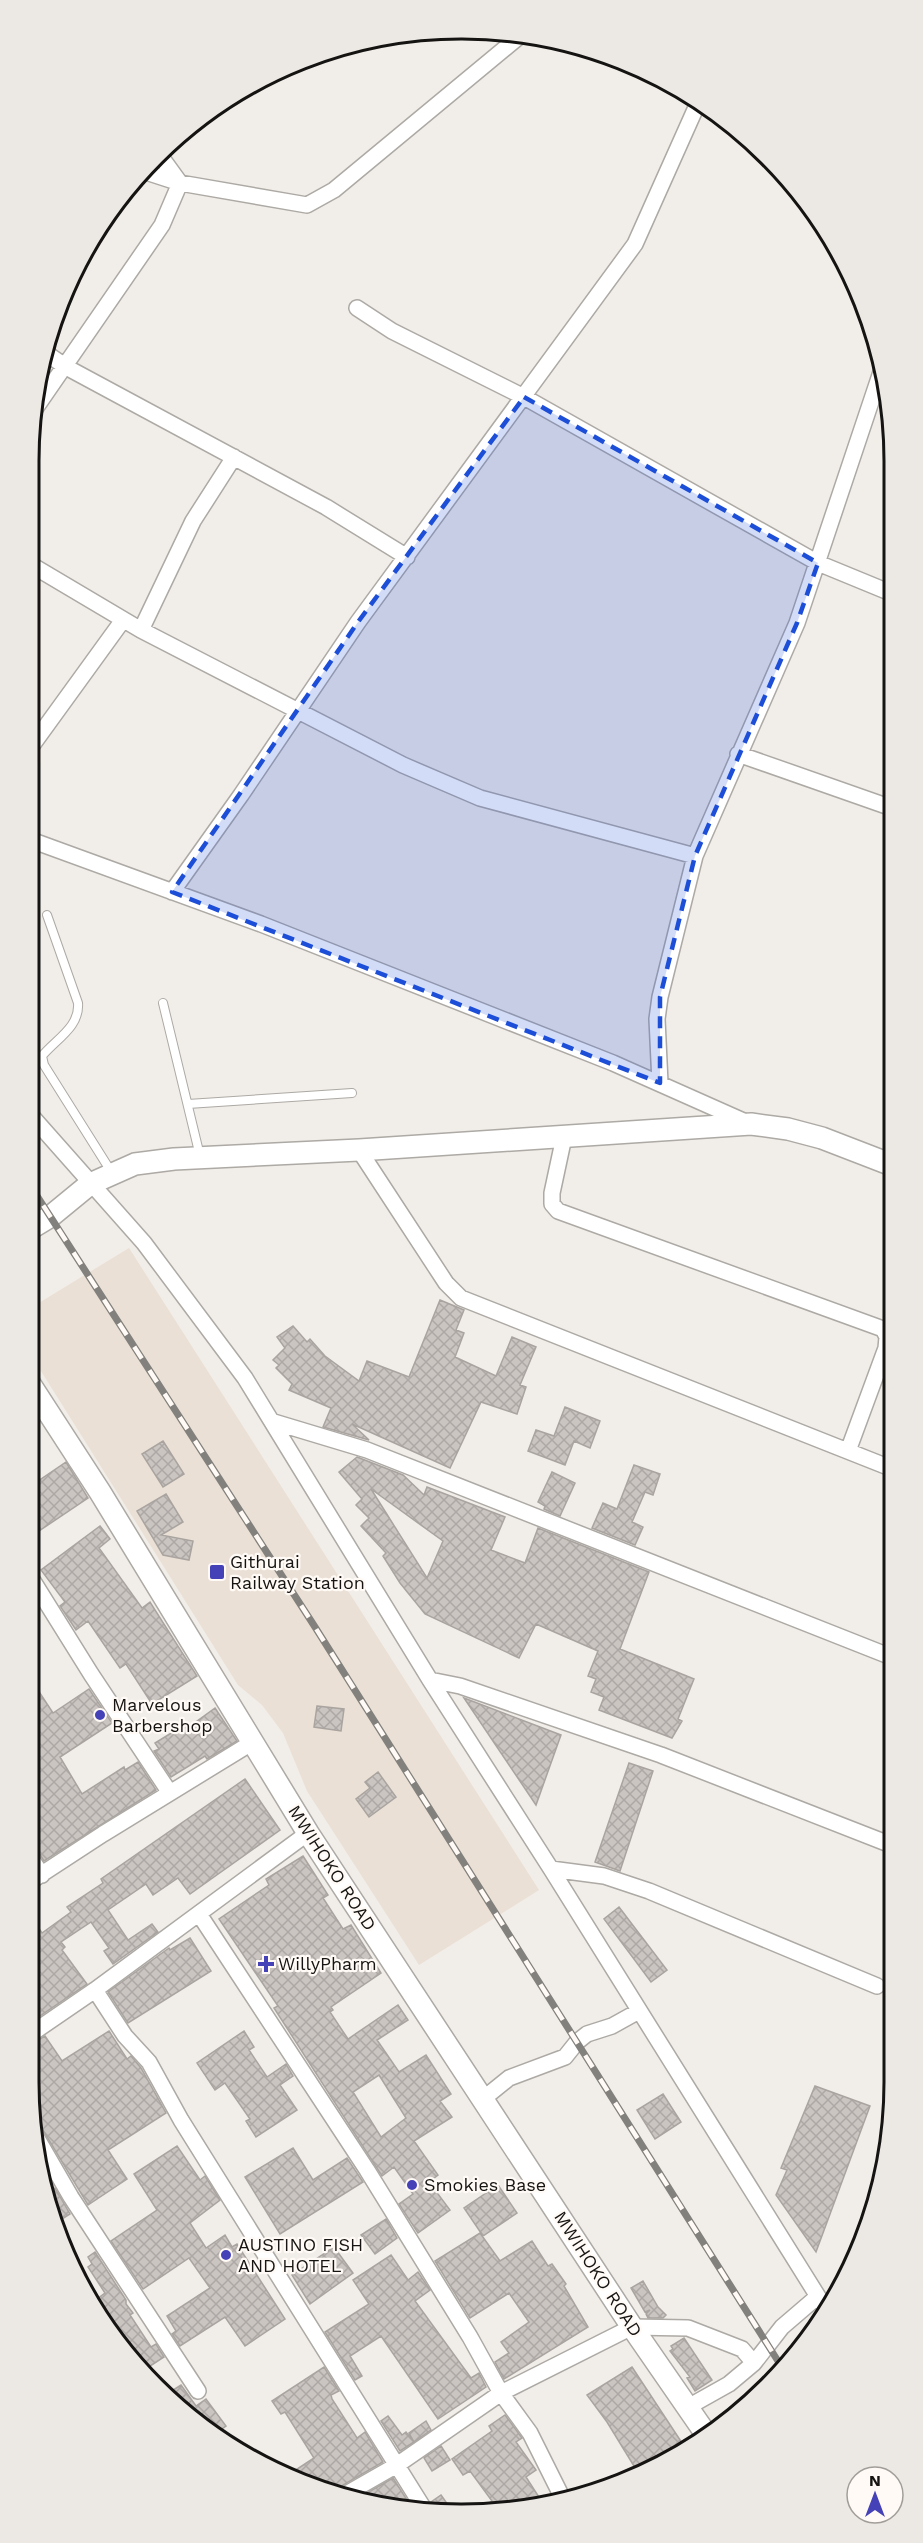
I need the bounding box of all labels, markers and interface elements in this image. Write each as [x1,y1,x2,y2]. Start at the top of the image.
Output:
place label: Githurai Railway Station [230,1551,365,1593]
marker: Githurai Railway Station [208,1563,226,1581]
place label: Marvelous Barbershop [112,1694,213,1736]
marker: Marvelous Barbershop [93,1708,107,1722]
street label: MWIHOKO ROAD [284,1801,381,1934]
place label: WillyPharm [278,1953,377,1974]
marker: WillyPharm [259,1957,273,1971]
place label: Smokies Base [424,2174,546,2195]
marker: Smokies Base [405,2178,419,2192]
street label: MWIHOKO ROAD [550,2207,647,2340]
place label: AUSTINO FISH AND HOTEL [238,2234,363,2276]
marker: AUSTINO FISH AND HOTEL [219,2248,233,2262]
north arrow [845,2465,905,2525]
text: N [869,2471,881,2490]

